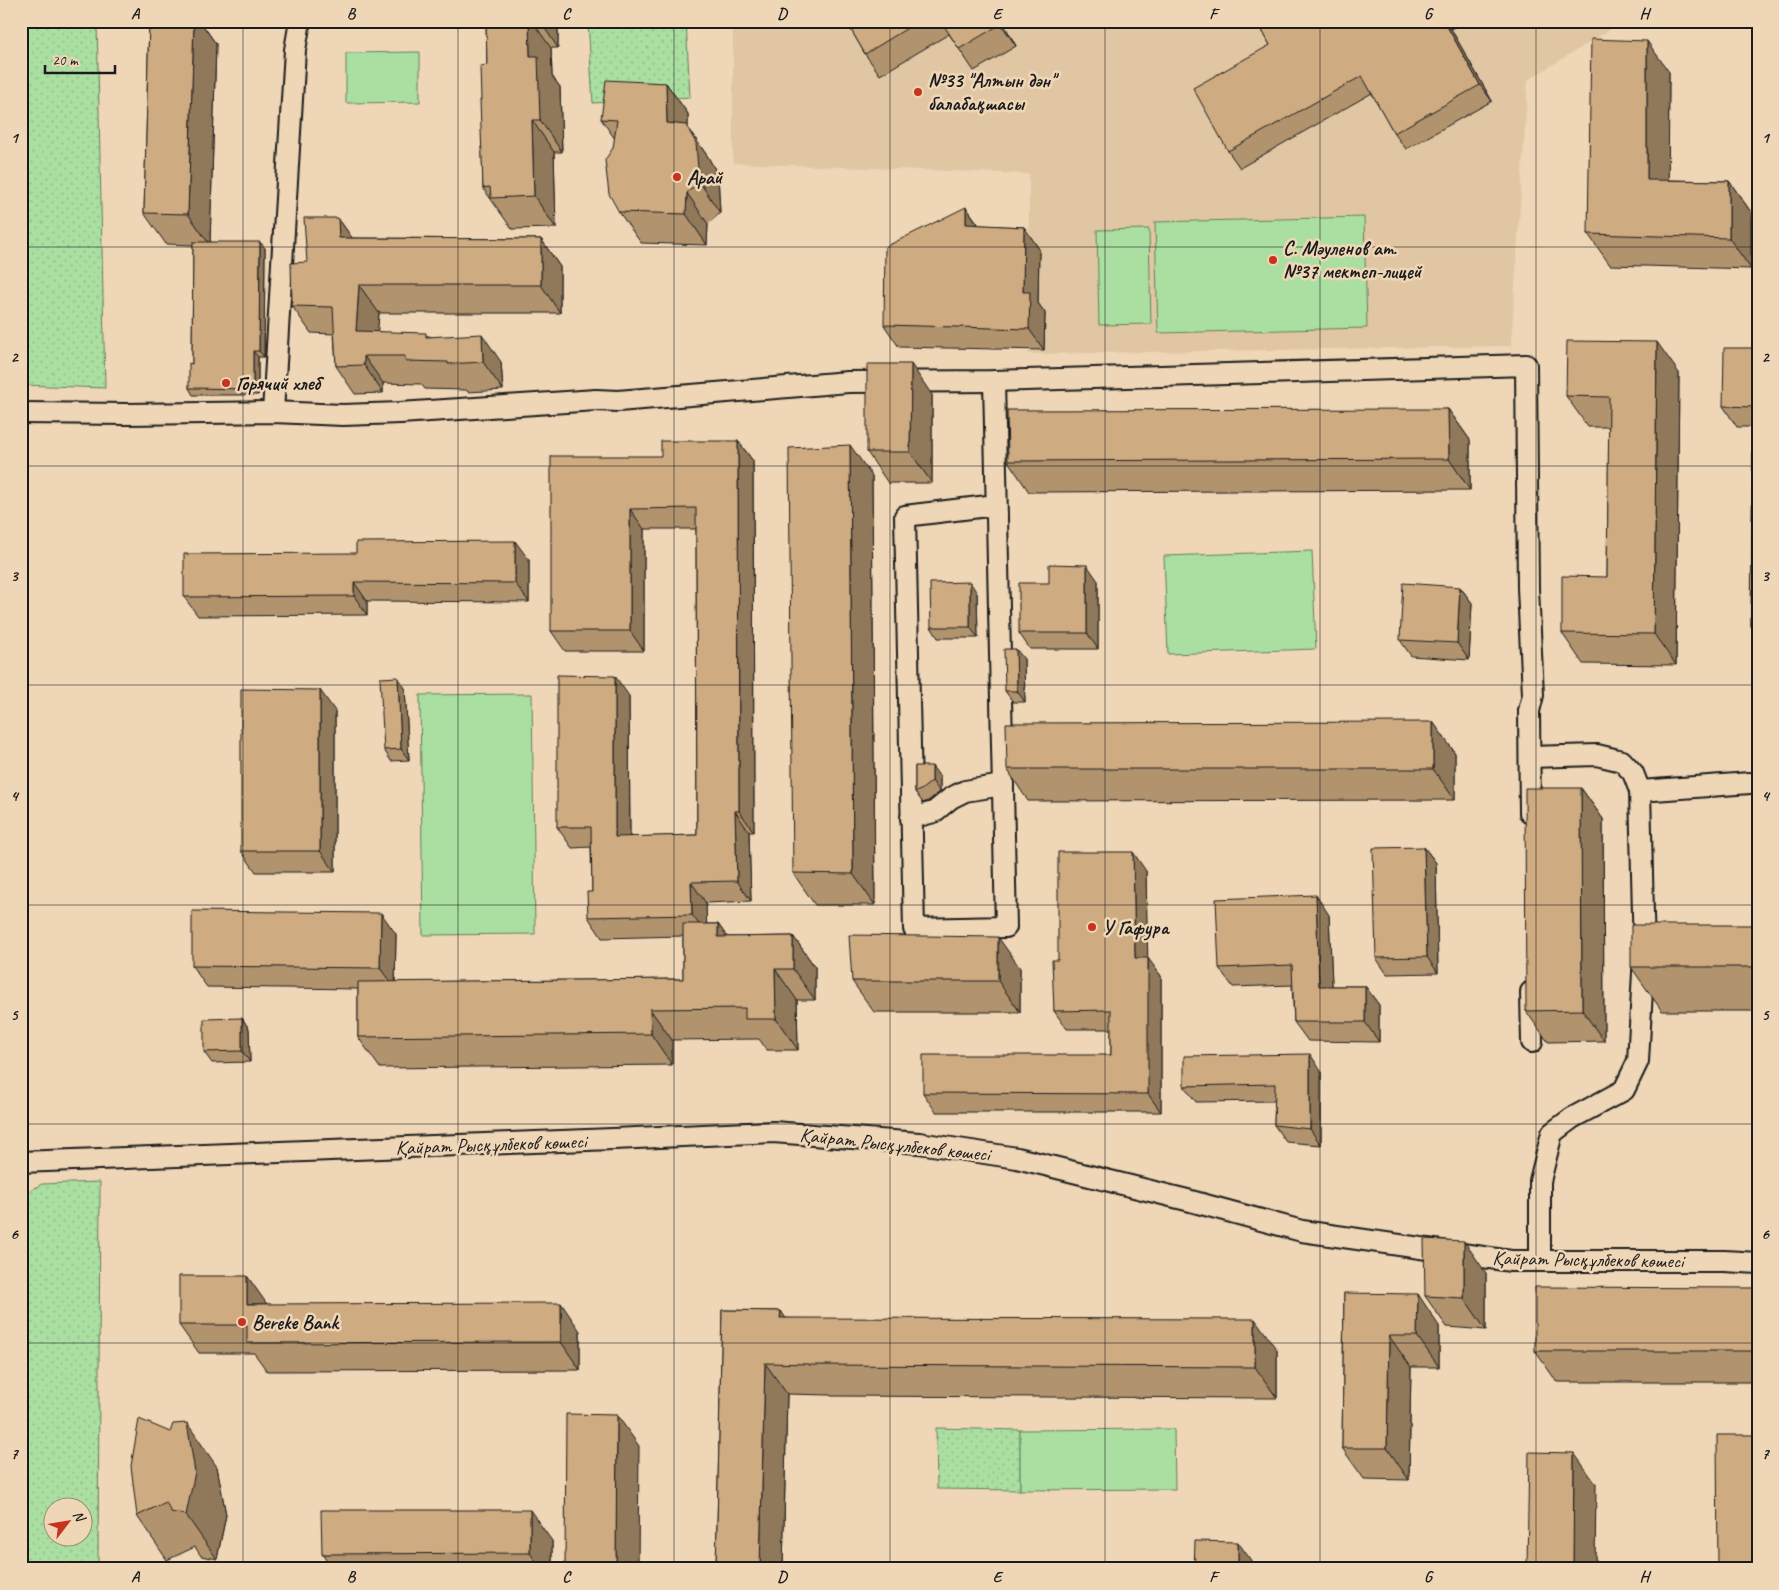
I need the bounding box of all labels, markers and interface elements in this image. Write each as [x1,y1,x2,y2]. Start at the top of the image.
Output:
text: A [131,4,141,24]
text: B [347,4,357,24]
text: C [562,4,572,24]
text: D [777,4,788,24]
text: E [993,4,1004,24]
text: F [1209,4,1220,24]
text: G [1424,4,1434,24]
text: H [1639,4,1651,24]
scale bar [45,42,115,74]
text: 20 m [52,51,79,70]
place label: №33 "Алтын дән" балабақшасы [928,68,1059,116]
marker: №33 "Алтын дән" балабақшасы [912,86,924,98]
text: 1 [10,128,19,148]
text: 1 [1761,128,1770,148]
place label: Арай [687,165,724,190]
marker: Арай [671,171,683,183]
place label: С. Мәуленов ат. №37 мектеп-лицей [1283,236,1423,284]
marker: С. Мәуленов ат. №37 мектеп-лицей [1267,254,1279,266]
text: 2 [10,347,19,367]
text: 2 [1761,347,1770,367]
place label: Горячий хлеб [236,371,324,396]
marker: Горячий хлеб [220,377,232,389]
text: 3 [10,566,19,586]
text: 3 [1761,566,1770,586]
text: 4 [10,786,19,806]
text: 4 [1761,786,1770,806]
place label: У Гафура [1102,915,1171,941]
marker: У Гафура [1086,921,1098,933]
text: 5 [11,1005,20,1025]
text: 5 [1762,1005,1771,1025]
street label: Қайрат Рысқұлбеков көшесі [799,1122,994,1167]
street label: Қайрат Рысқұлбеков көшесі [395,1129,589,1160]
text: 6 [10,1224,19,1244]
text: 6 [1761,1224,1770,1244]
street label: Қайрат Рысқұлбеков көшесі [1492,1245,1686,1274]
place label: Bereke Bank [252,1310,341,1335]
marker: Bereke Bank [236,1316,248,1328]
text: 7 [10,1444,19,1464]
text: 7 [1761,1444,1770,1464]
north arrow [42,1498,92,1548]
text: N [69,1507,89,1526]
text: A [131,1567,141,1587]
text: B [347,1567,357,1587]
text: C [562,1567,572,1587]
text: D [777,1567,788,1587]
text: E [993,1567,1004,1587]
text: F [1209,1567,1220,1587]
text: G [1424,1567,1434,1587]
text: H [1639,1567,1651,1587]

